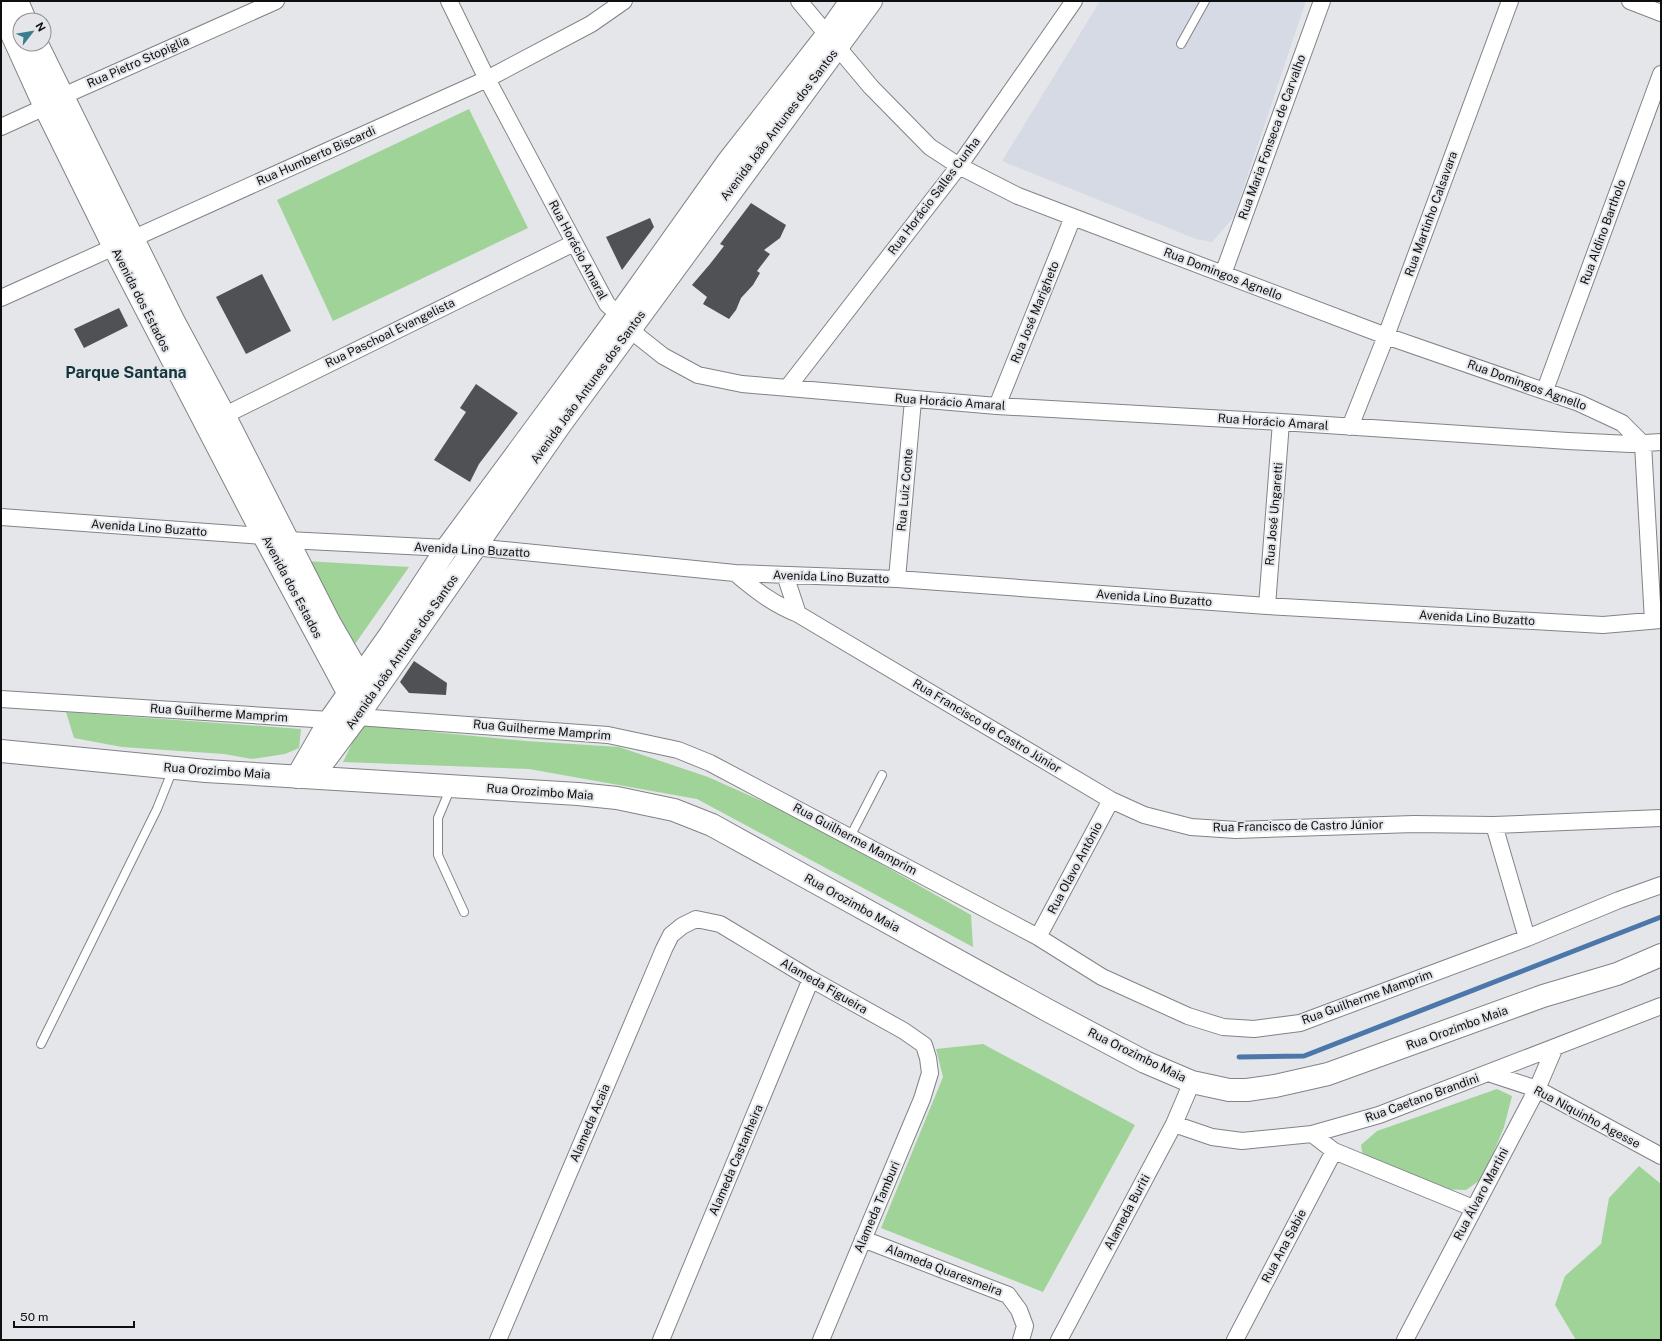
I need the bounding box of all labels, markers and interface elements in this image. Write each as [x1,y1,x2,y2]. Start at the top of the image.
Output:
north arrow [12,12,52,52]
text: N [33,20,48,34]
street label: Rua Pietro Stopiglia [85,33,191,91]
street label: Avenida João Antunes dos Santos [718,47,840,203]
street label: Rua Maria Fonseca de Carvalho [1236,52,1309,221]
street label: Rua Humberto Biscardi [254,123,378,189]
street label: Rua Horácio Salles Cunha [885,134,983,258]
street label: Rua Martinho Calsavara [1402,150,1460,278]
street label: Rua Aldino Bartholo [1577,177,1629,287]
street label: Rua Horácio Amaral [546,198,610,303]
street label: Rua Domingos Agnello [1162,245,1285,303]
street label: Avenida dos Estados [109,246,173,354]
street label: Rua José Marigheto [1008,259,1062,365]
street label: Rua Paschoal Evangelista [323,295,457,371]
street label: Avenida João Antunes dos Santos [528,308,648,466]
street label: Rua Domingos Agnello [1465,357,1589,413]
district label: Parque Santana [65,363,187,382]
street label: Rua Horácio Amaral [894,391,1006,413]
street label: Rua Horácio Amaral [1217,411,1329,433]
street label: Rua Luiz Conte [894,448,916,532]
street label: Rua José Ungaretti [1263,462,1285,566]
street label: Avenida Lino Buzatto [91,517,208,539]
street label: Avenida dos Estados [259,533,325,641]
street label: Avenida Lino Buzatto [414,540,531,560]
street label: Avenida Lino Buzatto [773,568,890,586]
street label: Avenida João Antunes dos Santos [343,572,461,732]
street label: Avenida Lino Buzatto [1096,587,1213,609]
street label: Avenida Lino Buzatto [1419,608,1536,628]
street label: Rua Francisco de Castro Júnior [910,676,1064,776]
street label: Rua Guilherme Mamprim [150,701,288,725]
street label: Rua Guilherme Mamprim [473,717,611,743]
street label: Rua Orozimbo Maia [163,760,271,782]
street label: Rua Orozimbo Maia [486,781,594,803]
street label: Rua Guilherme Mamprim [791,800,919,878]
street label: Rua Francisco de Castro Júnior [1213,818,1384,834]
street label: Rua Olavo Antônio [1045,820,1105,916]
street label: Rua Orozimbo Maia [802,871,902,935]
street label: Alameda Figueira [778,955,870,1017]
street label: Rua Guilherme Mamprim [1300,967,1434,1027]
street label: Rua Orozimbo Maia [1404,1003,1510,1053]
street label: Rua Orozimbo Maia [1086,1025,1188,1085]
street label: Rua Caetano Brandini [1363,1071,1481,1125]
street label: Alameda Acaia [567,1082,613,1164]
street label: Rua Niquinho Agesse [1531,1083,1643,1151]
street label: Alameda Castanheira [706,1102,766,1218]
street label: Rua Álvaro Martini [1451,1145,1511,1243]
street label: Alameda Tamburi [851,1159,903,1255]
street label: Alameda Buriti [1101,1172,1153,1252]
street label: Rua Ana Sabie [1259,1207,1309,1285]
street label: Alameda Quaresmeira [884,1241,1004,1299]
scale bar [14,1303,134,1329]
text: 50 m [20,1310,48,1324]

